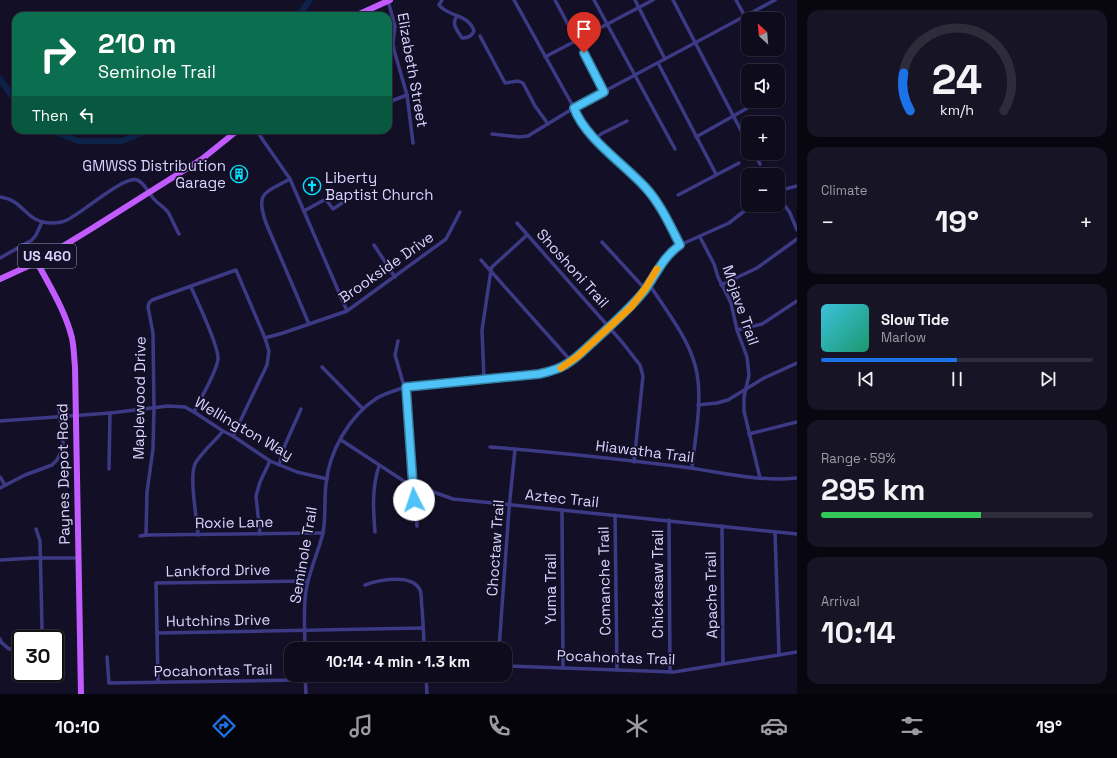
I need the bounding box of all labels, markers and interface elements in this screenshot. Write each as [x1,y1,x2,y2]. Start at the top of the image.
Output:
street label: Elizabeth Street [394,11,432,129]
pin [567,12,601,53]
north arrow [741,12,785,56]
map controls [741,12,785,212]
icon: arrive [573,18,595,40]
text: 210 m [98,25,176,61]
icon: right [32,28,84,80]
text: 24 [932,53,982,106]
text: Seminole Trail [98,60,216,83]
button: sound [741,64,785,108]
text: km/h [940,101,974,119]
icon: left [76,104,98,126]
text: Then [32,106,68,125]
button: + [741,116,785,160]
place label: GMWSS Distribution Garage [82,156,226,192]
building icon: GMWSS Distribution Garage [229,164,249,184]
place label: Liberty Baptist Church [325,168,433,204]
button: − [741,168,785,212]
church icon: Liberty Baptist Church [302,176,322,196]
text: Climate [821,182,867,199]
text: 19° [935,202,979,241]
text: − [821,208,835,236]
text: + [1079,208,1093,236]
street label: Shoshoni Trail [533,225,613,311]
street label: Brookside Drive [335,227,437,307]
road number: US 460 [18,244,76,268]
street label: Mojave Trail [718,262,764,348]
text: Slow Tide [881,310,949,329]
text: Marlow [881,329,926,346]
street label: Maplewood Drive [128,336,150,460]
icon: previous [855,368,877,390]
icon: pause [946,368,968,390]
icon: next [1037,368,1059,390]
street label: Wellington Way [191,392,297,464]
street label: Paynes Depot Road [52,403,74,545]
street label: Hiawatha Trail [595,436,695,466]
text: Range · 59% [821,450,896,467]
text: 295 km [821,470,925,509]
position arrow [393,479,435,521]
street label: Aztec Trail [524,485,600,511]
street label: Choctaw Trail [482,499,508,597]
street label: Seminole Trail [285,505,321,605]
street label: Roxie Lane [195,512,273,532]
street label: Comanche Trail [594,526,614,636]
street label: Chickasaw Trail [648,530,667,638]
street label: Apache Trail [701,551,721,639]
street label: Yuma Trail [541,553,560,625]
street label: Lankford Drive [166,560,271,580]
text: Arrival [821,593,860,610]
street label: Hutchins Drive [166,610,270,630]
text: 10:14 [821,613,896,652]
speed limit sign: 30 [12,630,64,682]
street label: Pocahontas Trail [556,645,676,669]
text: 10:14 · 4 min · 1.3 km [326,652,470,671]
street label: Pocahontas Trail [153,659,273,681]
icon: directions [210,712,238,740]
icon: music [347,712,375,740]
icon: phone [485,712,513,740]
icon: climate [623,712,651,740]
icon: car [760,712,788,740]
icon: filters [898,712,926,740]
text: 10:10 [55,715,100,738]
text: 19° [1036,715,1062,738]

